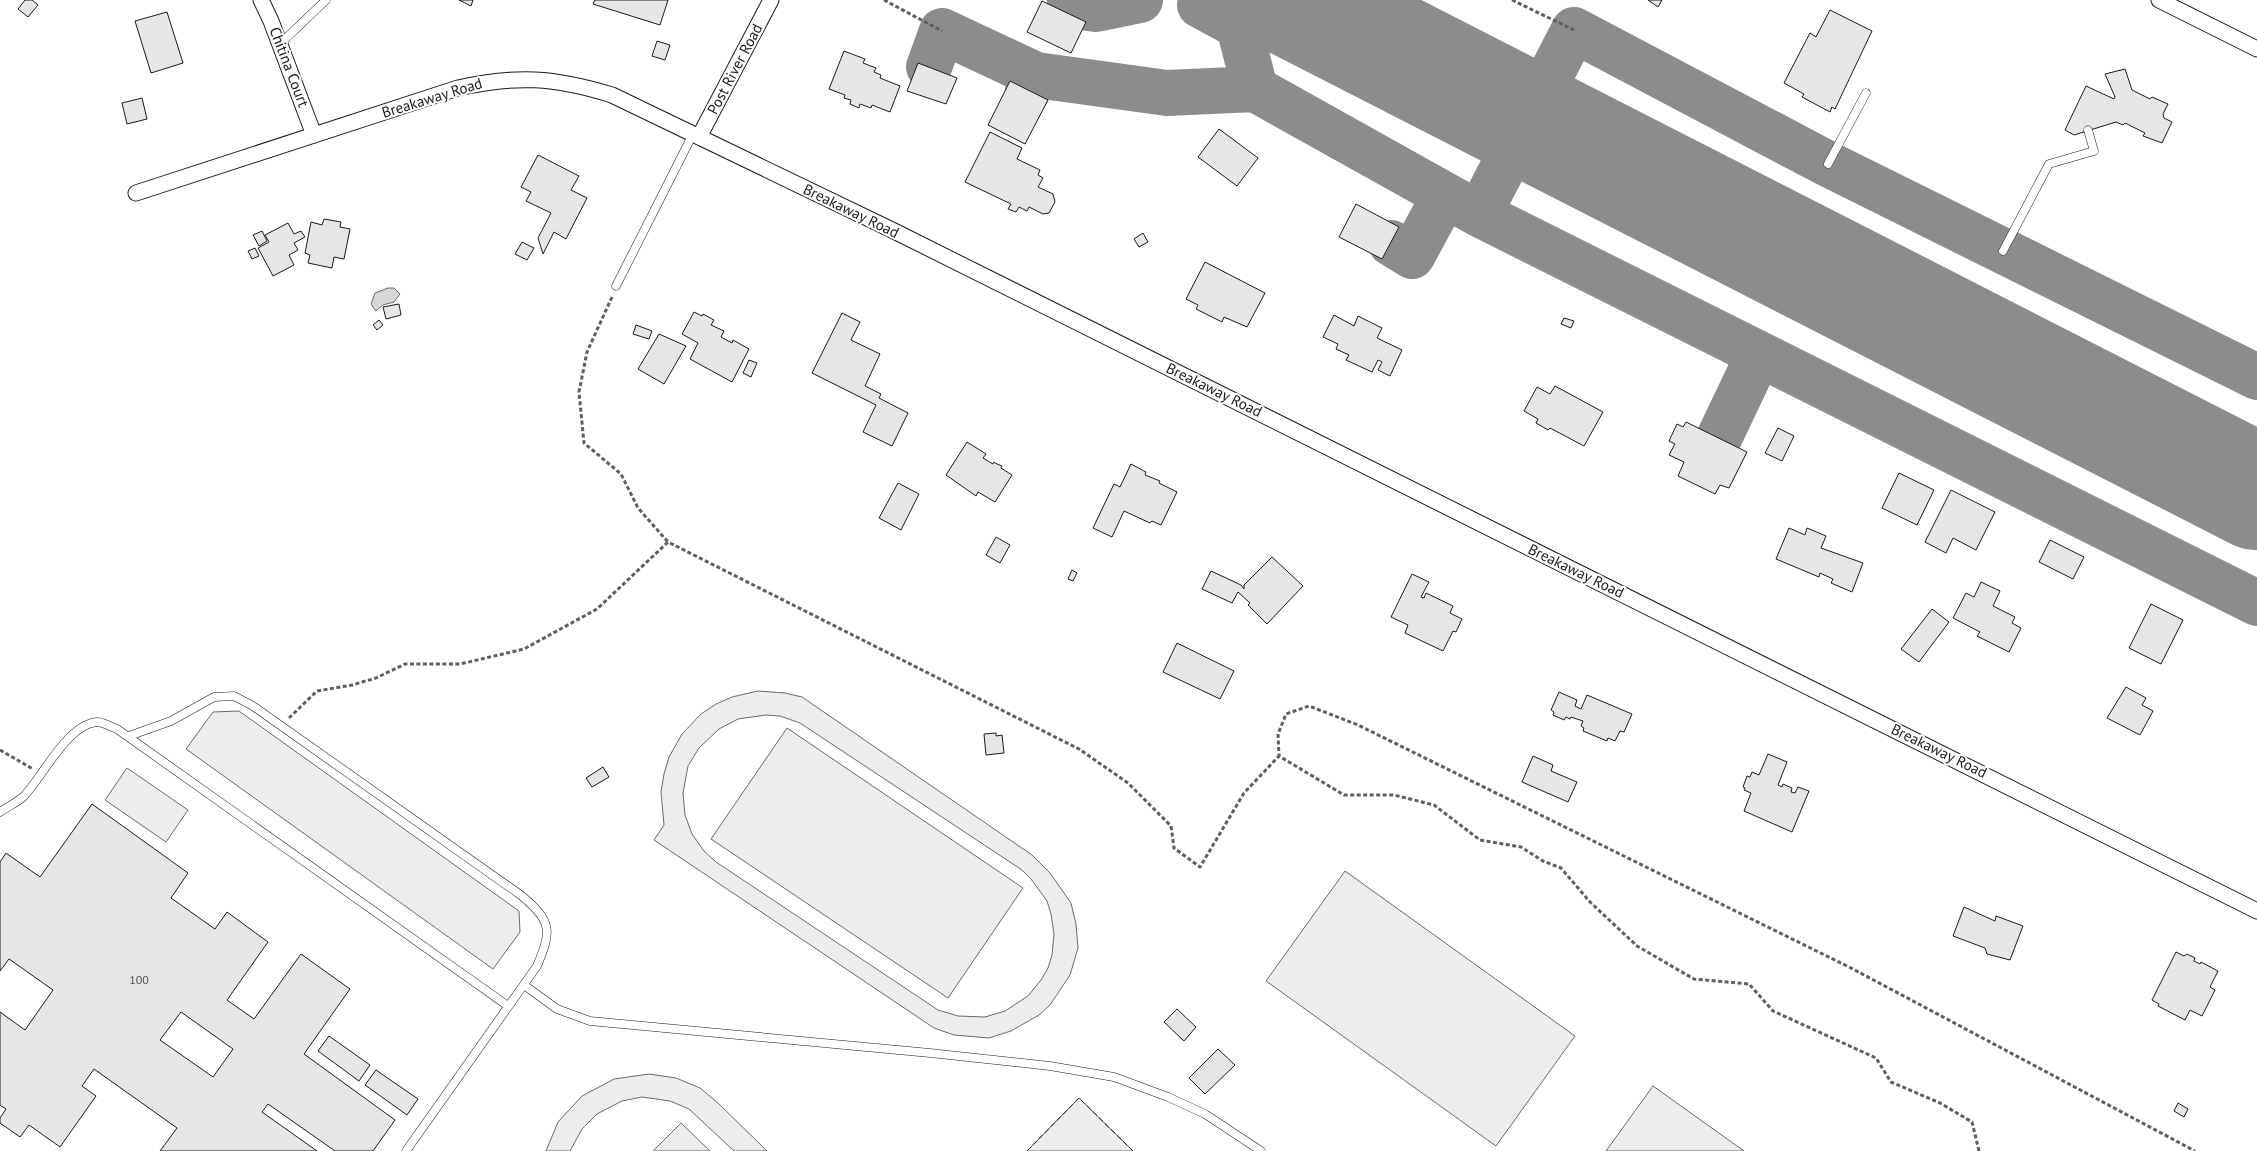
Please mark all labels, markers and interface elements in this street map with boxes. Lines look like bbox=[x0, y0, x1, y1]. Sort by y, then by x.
street label: Post River Road bbox=[703, 20, 766, 117]
street label: Chitina Court bbox=[265, 24, 313, 110]
street label: Breakaway Road bbox=[379, 73, 484, 122]
street label: Breakaway Road bbox=[800, 179, 902, 242]
street label: Breakaway Road bbox=[1163, 358, 1265, 421]
street label: Breakaway Road bbox=[1525, 539, 1627, 602]
street label: Breakaway Road bbox=[1888, 719, 1990, 782]
house number: 100 bbox=[129, 972, 149, 987]

